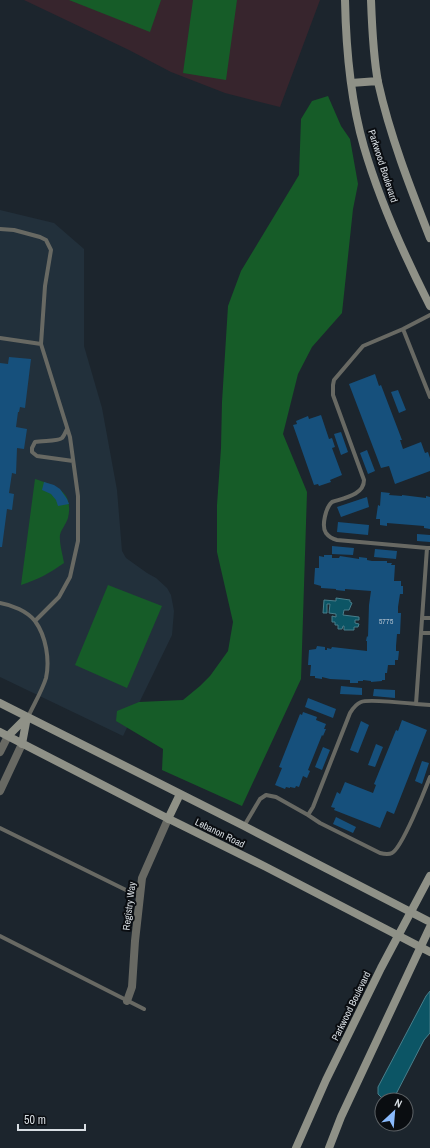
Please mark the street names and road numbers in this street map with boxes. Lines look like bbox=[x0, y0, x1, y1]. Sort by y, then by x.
street label: Parkwood Boulevard bbox=[365, 128, 401, 204]
street label: Lebanon Road bbox=[193, 815, 247, 851]
street label: Registry Way bbox=[120, 880, 139, 931]
street label: Parkwood Boulevard bbox=[329, 969, 373, 1043]

